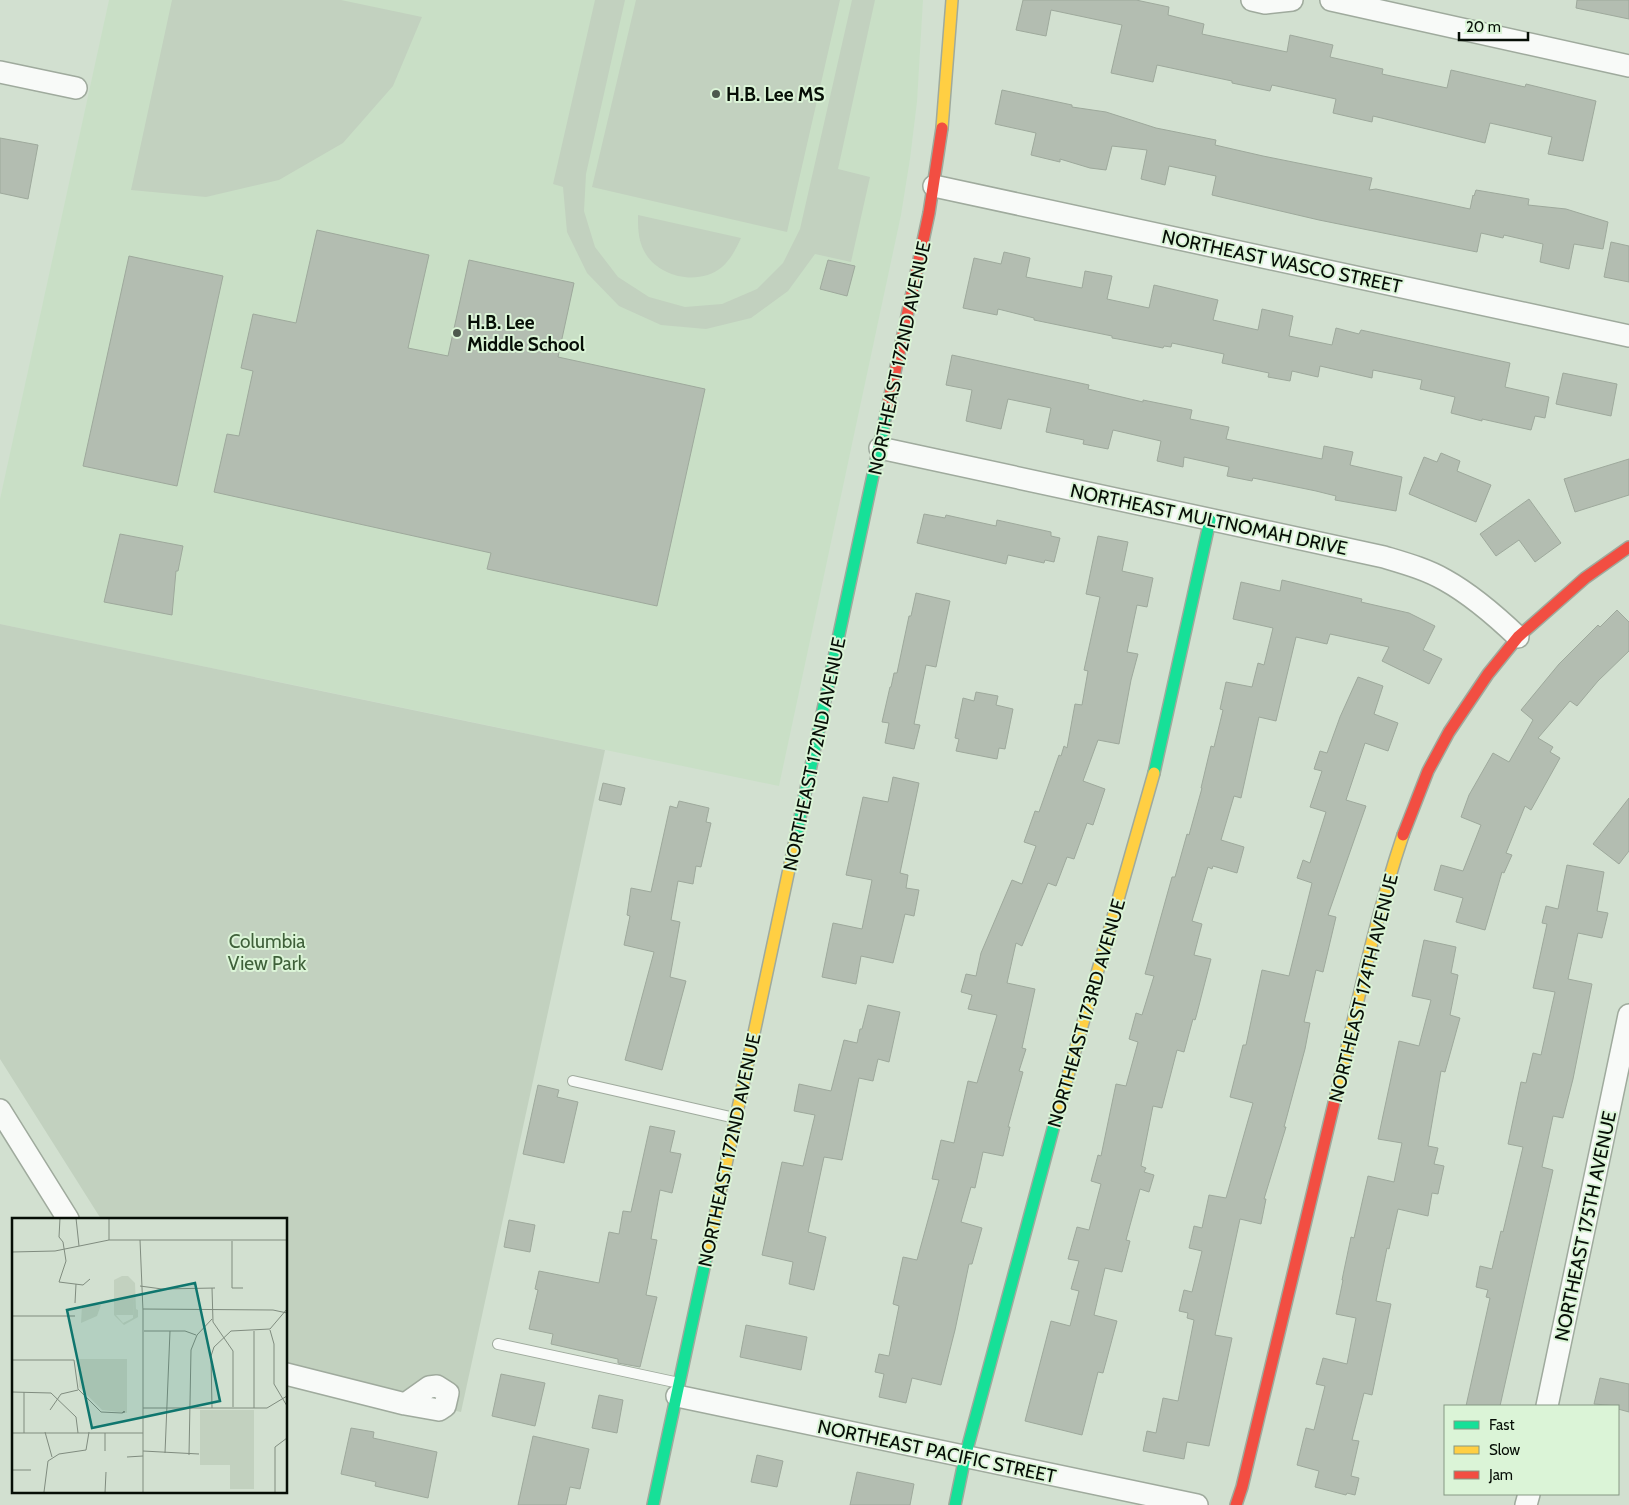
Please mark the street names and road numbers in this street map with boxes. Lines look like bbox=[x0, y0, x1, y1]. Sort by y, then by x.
street label: NORTHEAST WASCO STREET bbox=[1160, 225, 1404, 298]
street label: NORTHEAST 172ND AVENUE bbox=[863, 239, 936, 477]
street label: NORTHEAST MULTNOMAH DRIVE bbox=[1068, 479, 1350, 560]
street label: NORTHEAST 172ND AVENUE bbox=[778, 635, 851, 873]
street label: NORTHEAST 174TH AVENUE bbox=[1324, 872, 1403, 1105]
street label: NORTHEAST 173RD AVENUE bbox=[1043, 896, 1130, 1130]
street label: NORTHEAST 172ND AVENUE bbox=[693, 1031, 766, 1269]
street label: NORTHEAST 175TH AVENUE bbox=[1550, 1109, 1621, 1343]
street label: NORTHEAST PACIFIC STREET bbox=[816, 1415, 1058, 1488]

